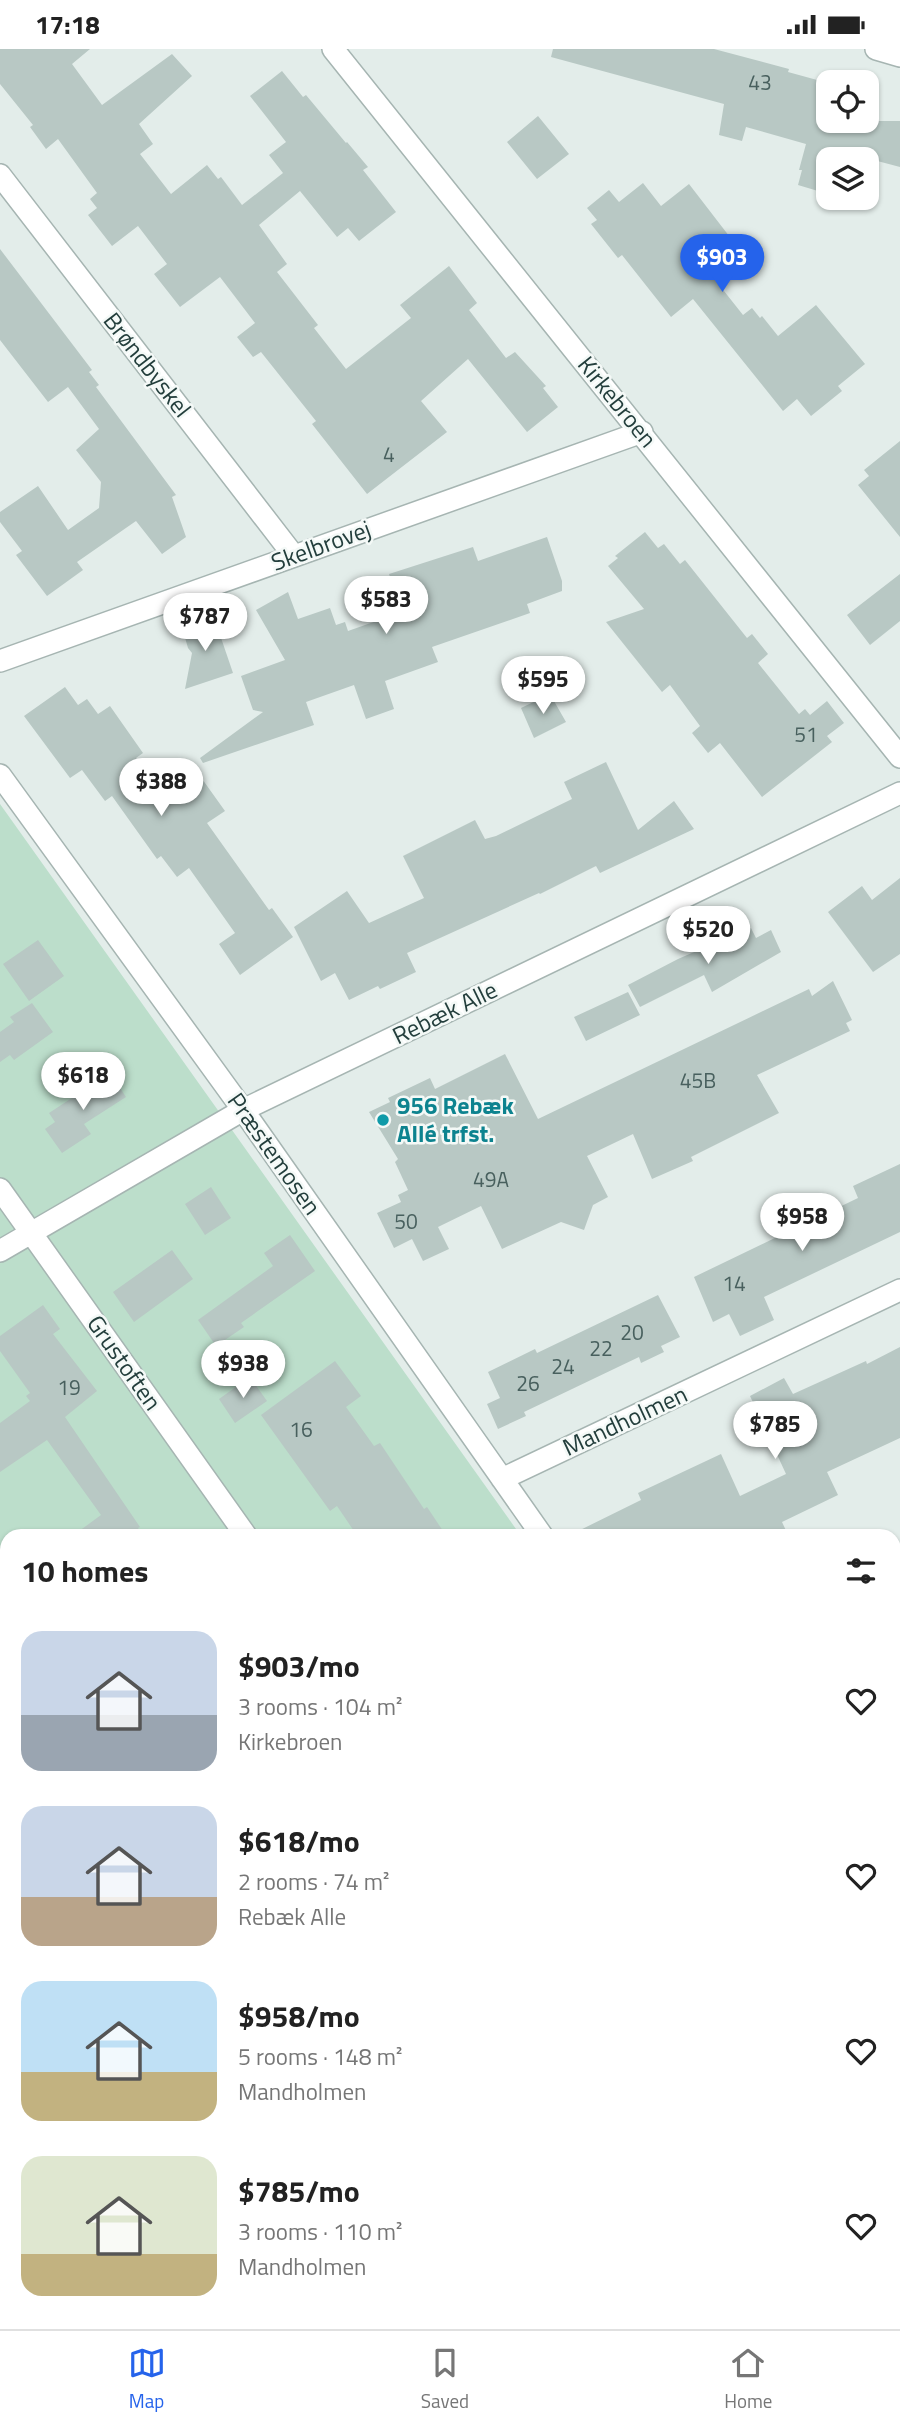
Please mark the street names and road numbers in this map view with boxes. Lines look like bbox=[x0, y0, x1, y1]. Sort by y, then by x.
street label: Brøndbyskel bbox=[95, 304, 200, 425]
street label: Kirkebroen bbox=[570, 348, 666, 455]
street label: Skelbrovej bbox=[266, 510, 376, 580]
street label: Rebæk Alle bbox=[386, 971, 503, 1053]
street label: Præstemosen bbox=[219, 1085, 330, 1222]
street label: Grustoften bbox=[79, 1307, 171, 1418]
street label: Mandholmen bbox=[556, 1375, 693, 1465]

